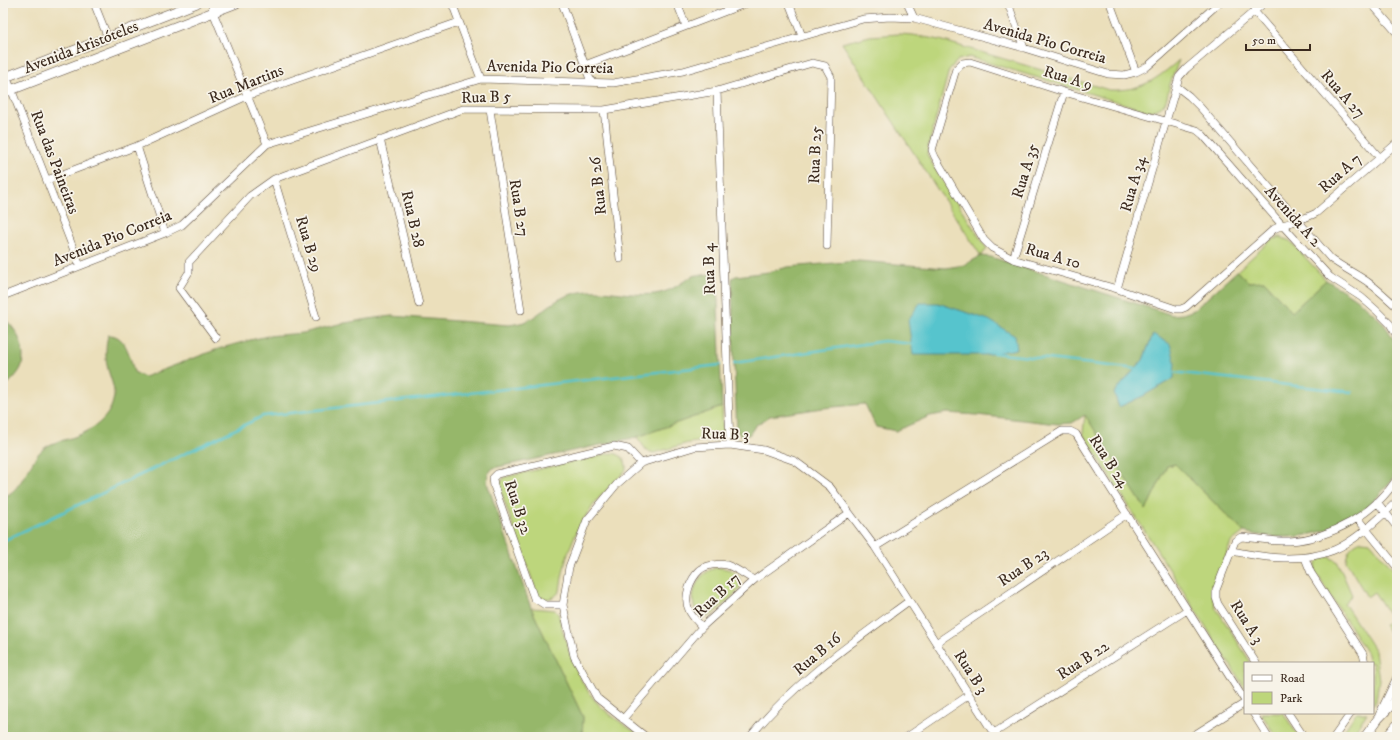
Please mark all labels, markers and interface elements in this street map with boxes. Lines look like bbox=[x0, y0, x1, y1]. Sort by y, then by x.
street label: Avenida Pio Correia bbox=[981, 14, 1109, 68]
street label: Avenida Aristóteles bbox=[21, 16, 141, 78]
scale bar bbox=[1246, 26, 1310, 52]
text: 50 m bbox=[1252, 33, 1276, 48]
street label: Avenida Pio Correia bbox=[487, 56, 614, 78]
street label: Rua Martins bbox=[206, 60, 286, 108]
street label: Rua A 9 bbox=[1041, 61, 1095, 95]
street label: Rua A 27 bbox=[1316, 66, 1370, 122]
street label: Rua B 5 bbox=[461, 86, 511, 108]
street label: Rua das Paineiras bbox=[26, 107, 84, 217]
street label: Rua B 25 bbox=[804, 126, 826, 184]
street label: Rua A 35 bbox=[1007, 141, 1043, 201]
street label: Rua A 7 bbox=[1314, 149, 1366, 197]
street label: Rua A 34 bbox=[1115, 153, 1151, 214]
street label: Rua B 26 bbox=[585, 155, 611, 216]
street label: Rua B 27 bbox=[505, 178, 533, 238]
street label: Avenida A 2 bbox=[1260, 181, 1326, 251]
street label: Rua B 28 bbox=[397, 188, 429, 250]
street label: Avenida Pio Correia bbox=[50, 205, 175, 271]
street label: Rua B 29 bbox=[291, 213, 327, 275]
street label: Rua A 10 bbox=[1023, 239, 1083, 273]
street label: Rua B 4 bbox=[698, 242, 720, 295]
street label: Rua B 3 bbox=[701, 423, 749, 445]
street label: Rua B 24 bbox=[1084, 431, 1134, 492]
street label: Rua B 32 bbox=[500, 477, 536, 537]
street label: Rua B 23 bbox=[994, 543, 1052, 591]
street label: Rua B 17 bbox=[690, 568, 744, 622]
street label: Rua A 3 bbox=[1226, 596, 1268, 648]
street label: Rua B 16 bbox=[789, 628, 845, 680]
street label: Rua B 22 bbox=[1053, 636, 1113, 684]
street label: Rua B 3 bbox=[950, 646, 993, 698]
legend bbox=[1244, 662, 1374, 714]
text: Road bbox=[1280, 671, 1305, 686]
text: Park bbox=[1280, 691, 1302, 706]

